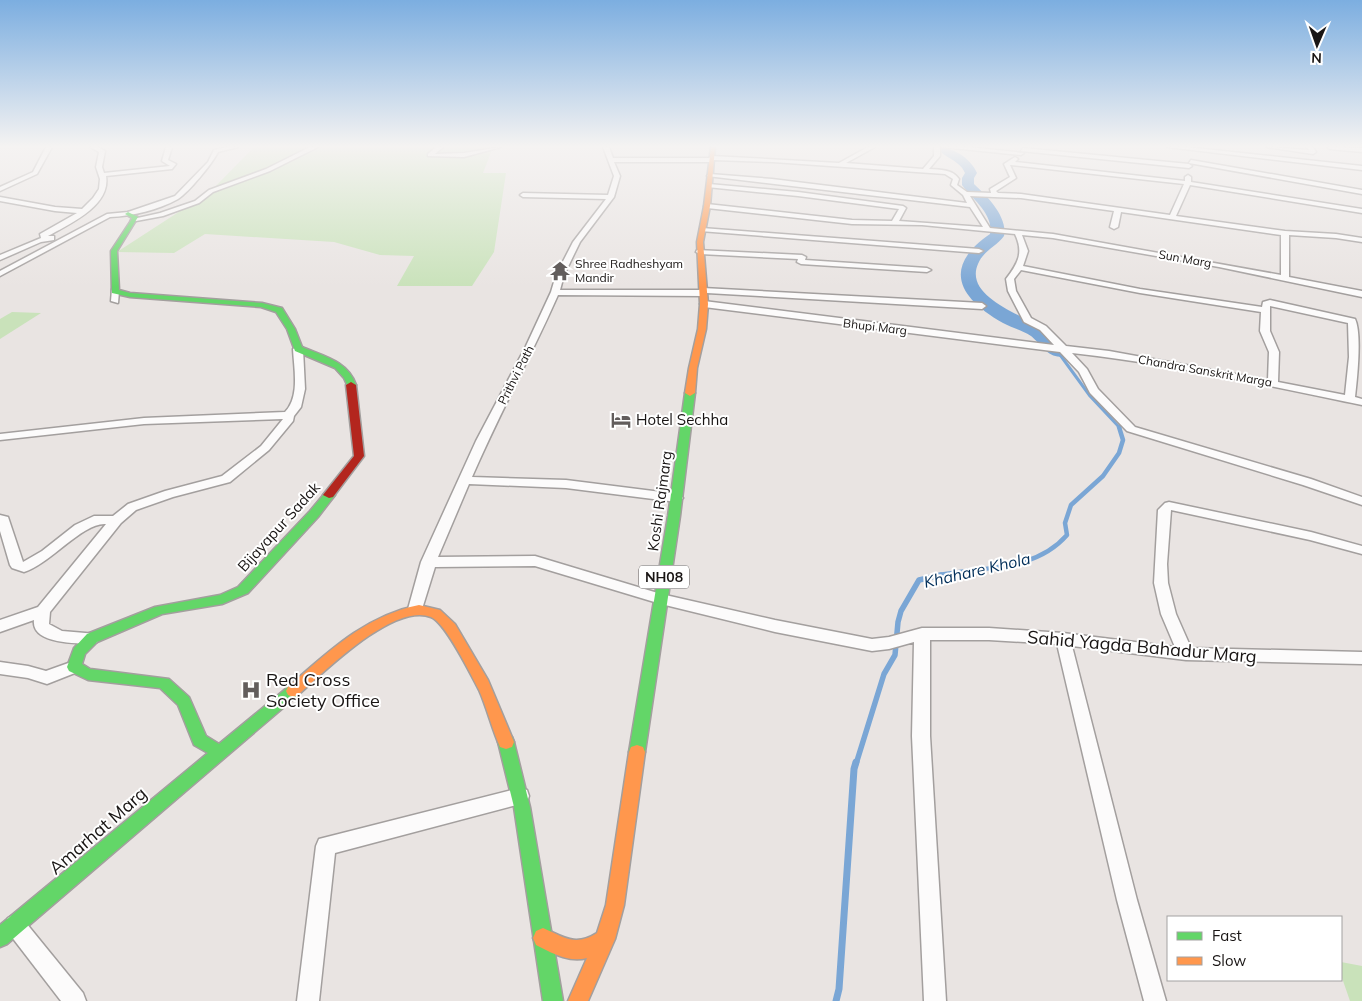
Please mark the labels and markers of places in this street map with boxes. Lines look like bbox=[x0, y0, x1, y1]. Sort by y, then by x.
place label: Shree Radheshyam Mandir bbox=[575, 256, 683, 285]
temple icon: Shree Radheshyam Mandir bbox=[549, 260, 571, 282]
hotel icon: Hotel Sechha bbox=[610, 409, 632, 431]
place label: Hotel Sechha bbox=[636, 410, 728, 429]
place label: Red Cross Society Office bbox=[266, 668, 380, 712]
hospital icon: Red Cross Society Office bbox=[240, 679, 262, 701]

